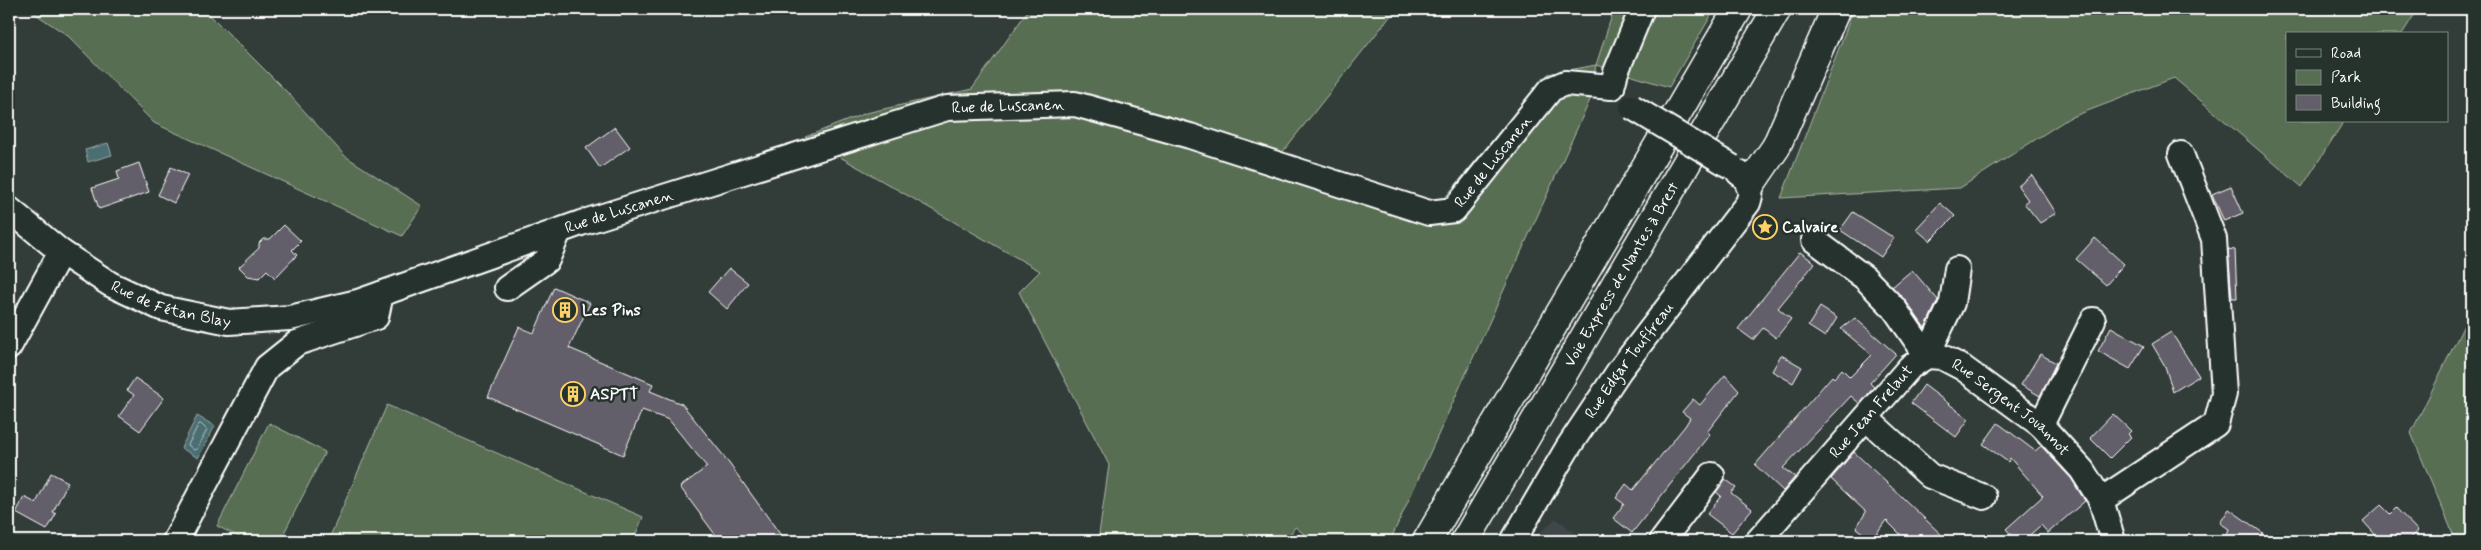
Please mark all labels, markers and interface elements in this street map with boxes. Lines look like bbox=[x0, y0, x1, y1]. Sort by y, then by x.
legend bbox=[2286, 32, 2448, 122]
text: Road bbox=[2331, 44, 2361, 64]
text: Park bbox=[2331, 68, 2361, 88]
street label: Rue de Luscanen bbox=[951, 94, 1065, 118]
text: Building bbox=[2331, 94, 2381, 115]
street label: Rue de Luscanen bbox=[1450, 111, 1537, 212]
street label: Voie Express de Nantes à Brest bbox=[1559, 178, 1684, 371]
street label: Rue de Luscanen bbox=[562, 184, 676, 238]
place icon: Calvaire bbox=[1752, 214, 1778, 240]
place label: Calvaire bbox=[1782, 217, 1838, 238]
street label: Rue de Fétan Blay bbox=[108, 276, 233, 333]
building icon: Les Pins bbox=[552, 297, 578, 323]
street label: Rue Edgar Touffreau bbox=[1580, 298, 1679, 423]
place label: Les Pins bbox=[582, 300, 641, 321]
street label: Rue Sergent Jouannot bbox=[1948, 353, 2075, 461]
street label: Rue Jean Frelaut bbox=[1825, 360, 1918, 463]
building icon: ASPTT bbox=[560, 381, 586, 407]
place label: ASPTT bbox=[590, 384, 638, 405]

